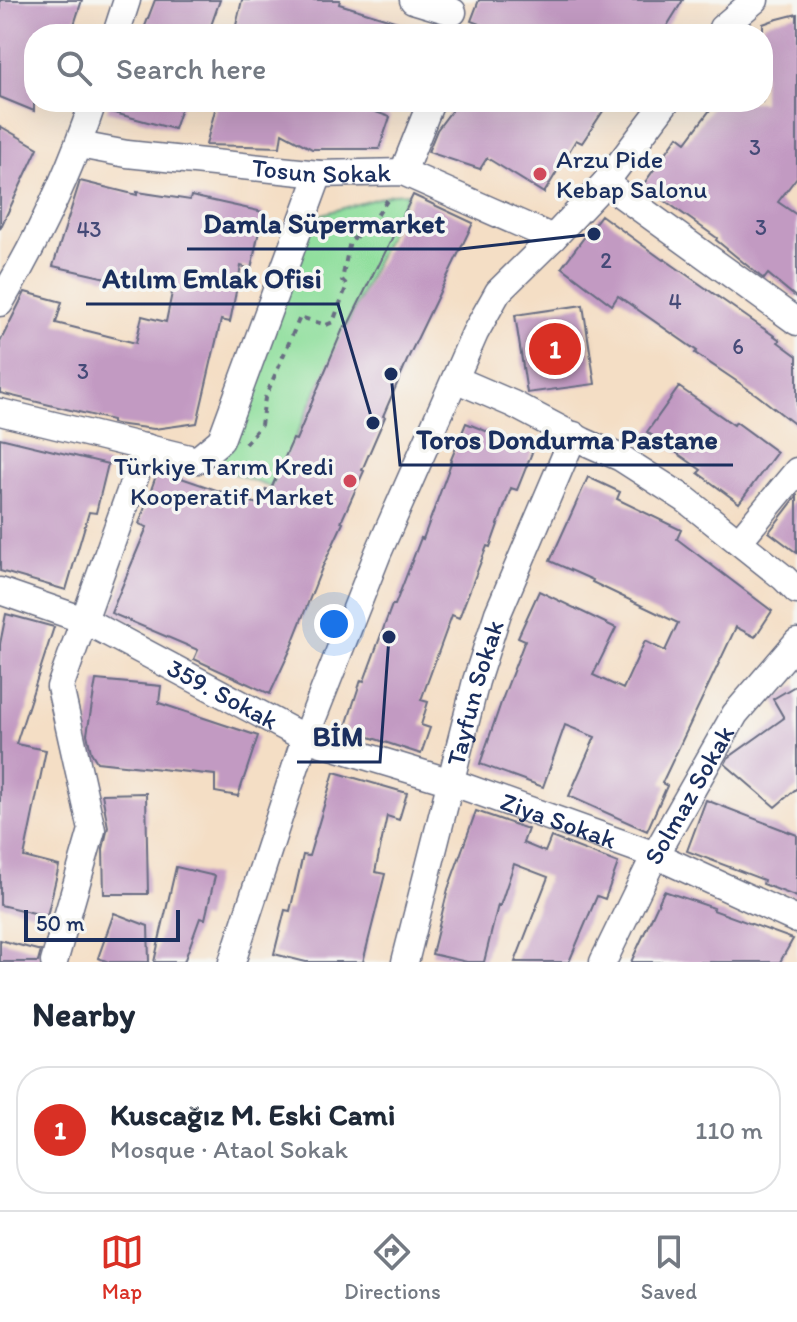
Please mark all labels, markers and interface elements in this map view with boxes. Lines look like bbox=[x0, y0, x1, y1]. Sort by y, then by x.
search box bbox=[24, 24, 773, 112]
icon: search bbox=[52, 46, 96, 90]
text: Search here bbox=[116, 50, 266, 87]
house number: 3 bbox=[749, 134, 761, 161]
place label: Arzu Pide Kebap Salonu bbox=[556, 143, 708, 205]
street label: Tosun Sokak bbox=[250, 151, 392, 190]
marker: Arzu Pide Kebap Salonu bbox=[531, 165, 549, 183]
callout: Damla Süpermarket bbox=[187, 197, 460, 249]
text: Damla Süpermarket bbox=[203, 206, 445, 240]
house number: 3 bbox=[755, 214, 767, 241]
house number: 43 bbox=[76, 216, 102, 243]
house number: 2 bbox=[600, 247, 612, 274]
callout: Atılım Emlak Ofisi bbox=[86, 252, 338, 304]
text: Atılım Emlak Ofisi bbox=[101, 261, 322, 295]
house number: 4 bbox=[668, 288, 682, 315]
pin: 1 bbox=[529, 319, 581, 379]
house number: 6 bbox=[732, 333, 744, 360]
house number: 3 bbox=[77, 358, 89, 385]
callout: Toros Dondurma Pastane bbox=[400, 413, 733, 465]
text: Toros Dondurma Pastane bbox=[415, 422, 718, 456]
place label: Türkiye Tarım Kredi Kooperatif Market bbox=[114, 450, 334, 512]
marker: Türkiye Tarım Kredi Kooperatif Market bbox=[341, 472, 359, 490]
your location bbox=[314, 604, 354, 644]
street label: Tayfun Sokak bbox=[439, 616, 511, 769]
street label: 359. Sokak bbox=[162, 651, 284, 737]
callout: BİM bbox=[297, 710, 380, 762]
text: BİM bbox=[312, 719, 364, 753]
street label: Solmaz Sokak bbox=[637, 720, 741, 870]
street label: Ziya Sokak bbox=[496, 785, 621, 856]
scale bar bbox=[24, 906, 180, 942]
text: 50 m bbox=[36, 910, 85, 937]
text: Nearby bbox=[32, 994, 135, 1035]
text: Kuscağız M. Eski Cami bbox=[110, 1096, 395, 1133]
text: 1 bbox=[54, 1114, 66, 1146]
text: 110 m bbox=[695, 1114, 763, 1146]
text: Mosque · Ataol Sokak bbox=[110, 1133, 348, 1165]
tab: Map bbox=[100, 1230, 144, 1305]
tab: Directions bbox=[344, 1230, 441, 1305]
tab: Saved bbox=[641, 1230, 697, 1305]

